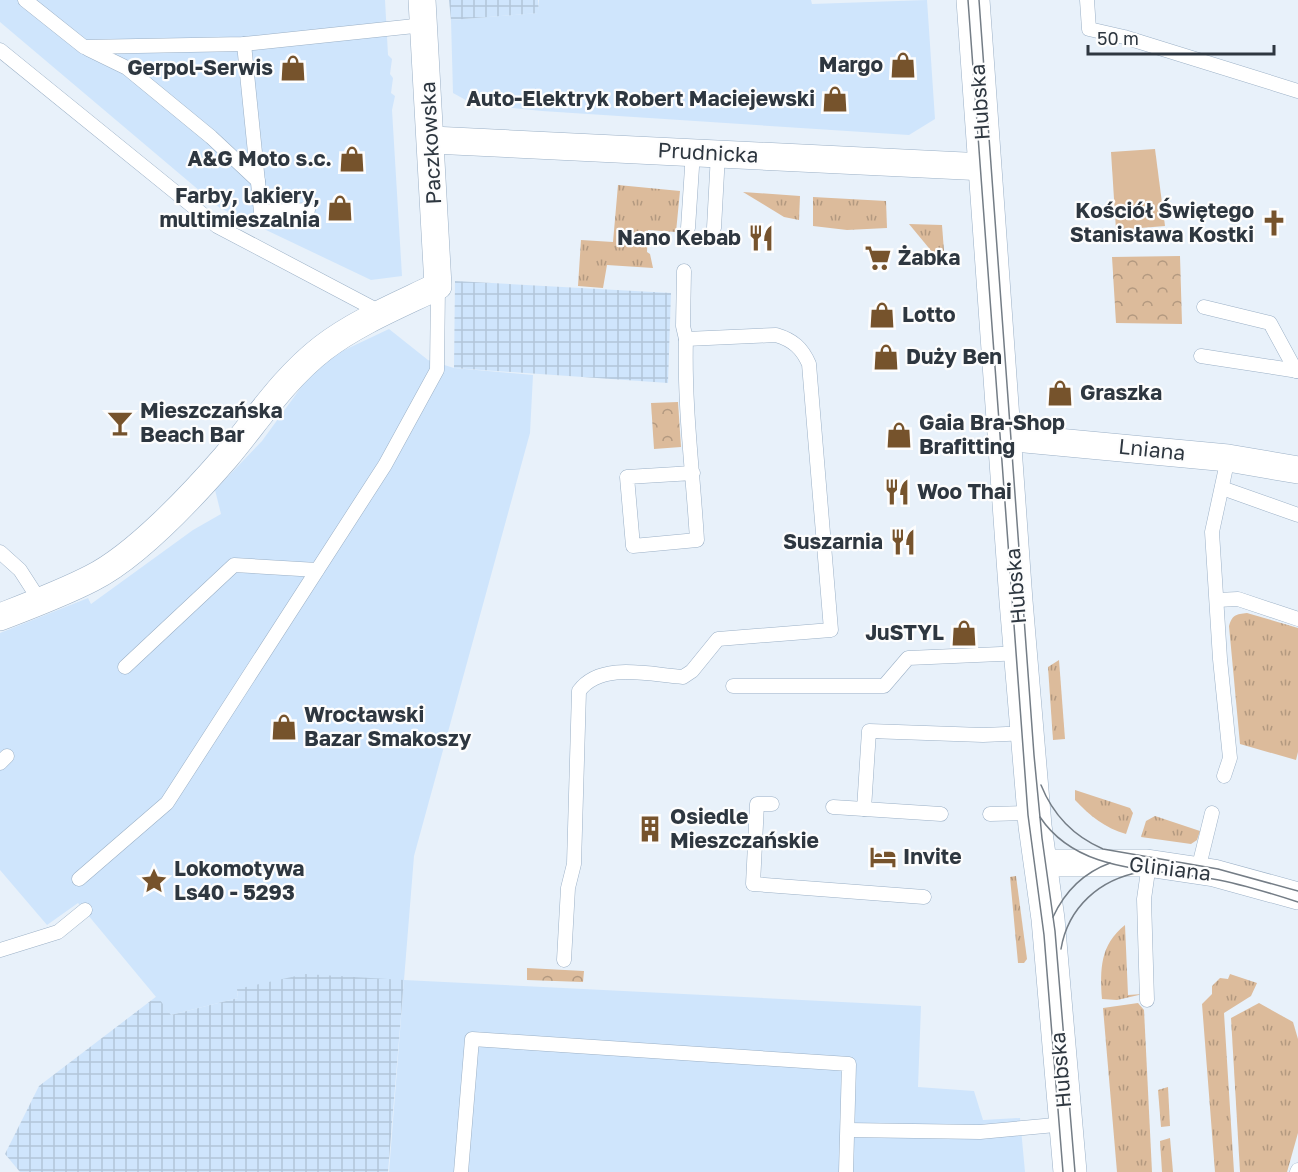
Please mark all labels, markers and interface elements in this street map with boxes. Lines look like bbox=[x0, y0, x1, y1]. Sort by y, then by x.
scale bar bbox=[1088, 18, 1274, 56]
text: 50 m bbox=[1097, 27, 1139, 49]
shop icon: Margo bbox=[888, 50, 918, 80]
place label: Margo bbox=[819, 51, 883, 77]
shop icon: Gerpol-Serwis bbox=[278, 53, 308, 83]
place label: Gerpol-Serwis bbox=[127, 54, 273, 80]
street label: Hubska bbox=[963, 63, 995, 141]
street label: Paczkowska bbox=[414, 81, 446, 205]
shop icon: Auto-Elektryk Robert Maciejewski bbox=[820, 84, 850, 114]
place label: Auto-Elektryk Robert Maciejewski bbox=[466, 85, 815, 111]
street label: Prudnicka bbox=[657, 136, 759, 168]
shop icon: A&G Moto s.c. bbox=[337, 144, 367, 174]
place label: A&G Moto s.c. bbox=[187, 145, 332, 171]
place label: Farby, lakiery, multimieszalnia bbox=[160, 182, 320, 232]
shop icon: Farby, lakiery, multimieszalnia bbox=[325, 193, 355, 223]
place label: Kościół Świętego Stanisława Kostki bbox=[1070, 197, 1254, 247]
church icon: Kościół Świętego Stanisława Kostki bbox=[1259, 208, 1289, 238]
restaurant icon: Nano Kebab bbox=[746, 223, 776, 253]
place label: Nano Kebab bbox=[617, 224, 741, 250]
supermarket icon: Żabka bbox=[863, 243, 893, 273]
place label: Żabka bbox=[898, 244, 960, 270]
shop icon: Lotto bbox=[867, 300, 897, 330]
place label: Lotto bbox=[902, 301, 956, 327]
shop icon: Duży Ben bbox=[871, 342, 901, 372]
place label: Duży Ben bbox=[906, 343, 1002, 369]
shop icon: Graszka bbox=[1045, 378, 1075, 408]
place label: Graszka bbox=[1080, 379, 1162, 405]
place label: Mieszczańska Beach Bar bbox=[140, 397, 283, 447]
bar icon: Mieszczańska Beach Bar bbox=[105, 408, 135, 438]
place label: Gaia Bra-Shop Brafitting bbox=[919, 409, 1065, 459]
shop icon: Gaia Bra-Shop Brafitting bbox=[884, 420, 914, 450]
street label: Lniana bbox=[1117, 433, 1187, 465]
restaurant icon: Woo Thai bbox=[882, 477, 912, 507]
place label: Woo Thai bbox=[917, 478, 1012, 504]
restaurant icon: Suszarnia bbox=[888, 527, 918, 557]
place label: Suszarnia bbox=[783, 528, 883, 554]
street label: Hubska bbox=[999, 547, 1031, 625]
shop icon: JuSTYL bbox=[949, 618, 979, 648]
place label: JuSTYL bbox=[865, 619, 944, 645]
place label: Wrocławski Bazar Smakoszy bbox=[304, 701, 472, 751]
shop icon: Wrocławski Bazar Smakoszy bbox=[269, 712, 299, 742]
place label: Osiedle Mieszczańskie bbox=[670, 803, 819, 853]
building icon: Osiedle Mieszczańskie bbox=[635, 814, 665, 844]
hotel icon: Invite bbox=[868, 842, 898, 872]
place label: Invite bbox=[903, 843, 962, 869]
street label: Gliniana bbox=[1128, 850, 1213, 886]
place label: Lokomotywa Ls40 - 5293 bbox=[174, 855, 305, 905]
place icon: Lokomotywa Ls40 - 5293 bbox=[139, 866, 169, 896]
street label: Hubska bbox=[1044, 1031, 1076, 1109]

